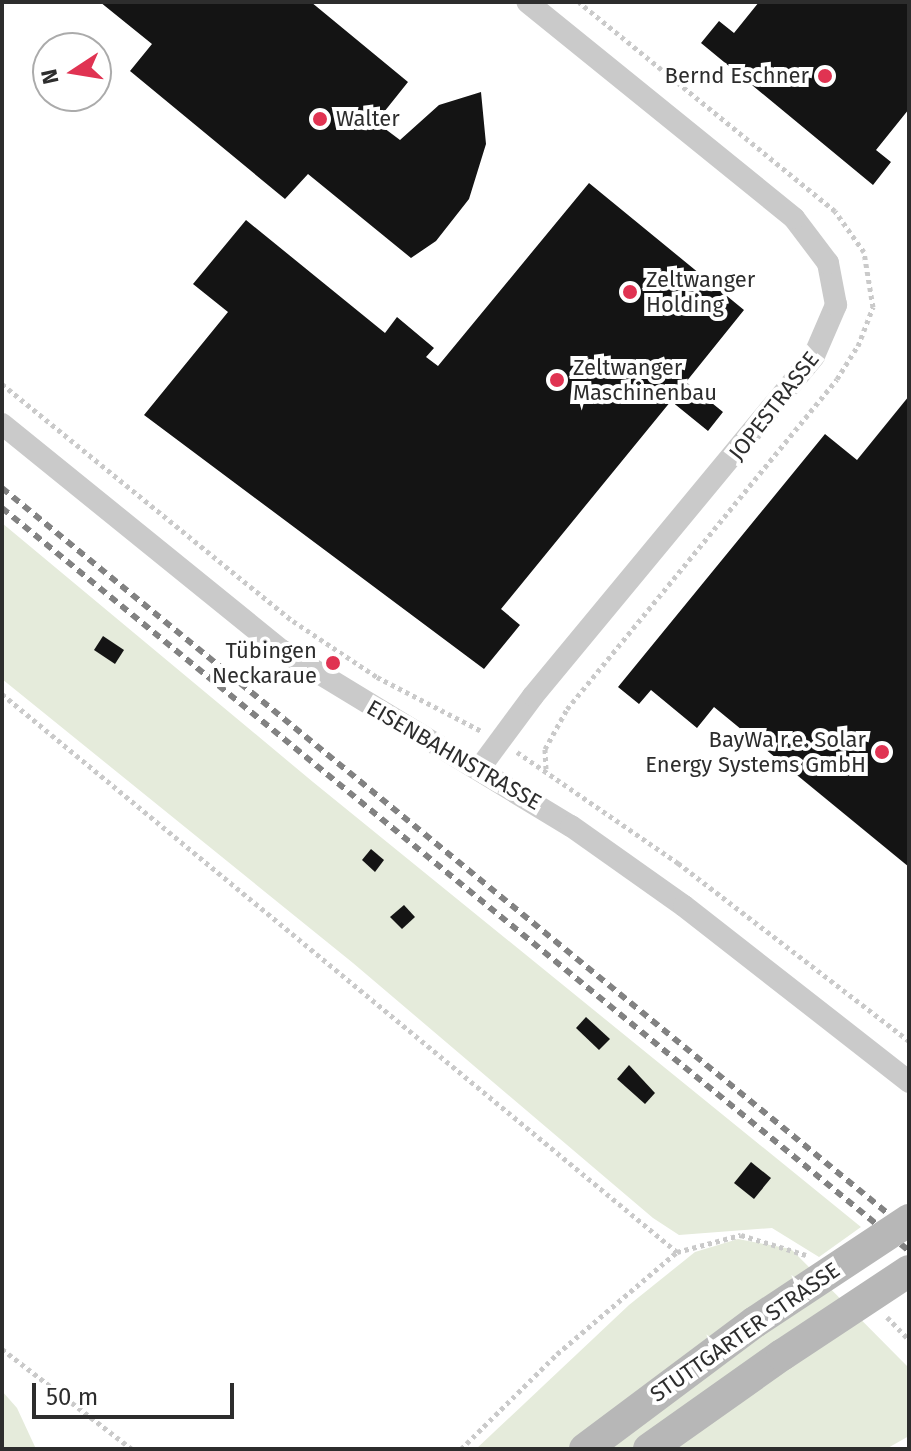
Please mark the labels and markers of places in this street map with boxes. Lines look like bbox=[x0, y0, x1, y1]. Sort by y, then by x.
place label: Bernd Eschner bbox=[665, 63, 809, 89]
marker: Bernd Eschner bbox=[816, 67, 834, 85]
place label: Walter bbox=[336, 106, 400, 132]
marker: Walter bbox=[311, 110, 329, 128]
place label: Zeltwanger Holding bbox=[646, 266, 755, 318]
marker: Zeltwanger Holding bbox=[621, 283, 639, 301]
place label: Zeltwanger Maschinenbau bbox=[573, 354, 717, 406]
marker: Zeltwanger Maschinenbau bbox=[548, 371, 566, 389]
place label: Tübingen Neckaraue bbox=[212, 637, 317, 688]
marker: Tübingen Neckaraue bbox=[324, 654, 342, 672]
place label: BayWa r.e. Solar Energy Systems GmbH bbox=[645, 726, 866, 778]
marker: BayWa r.e. Solar Energy Systems GmbH bbox=[873, 743, 891, 761]

